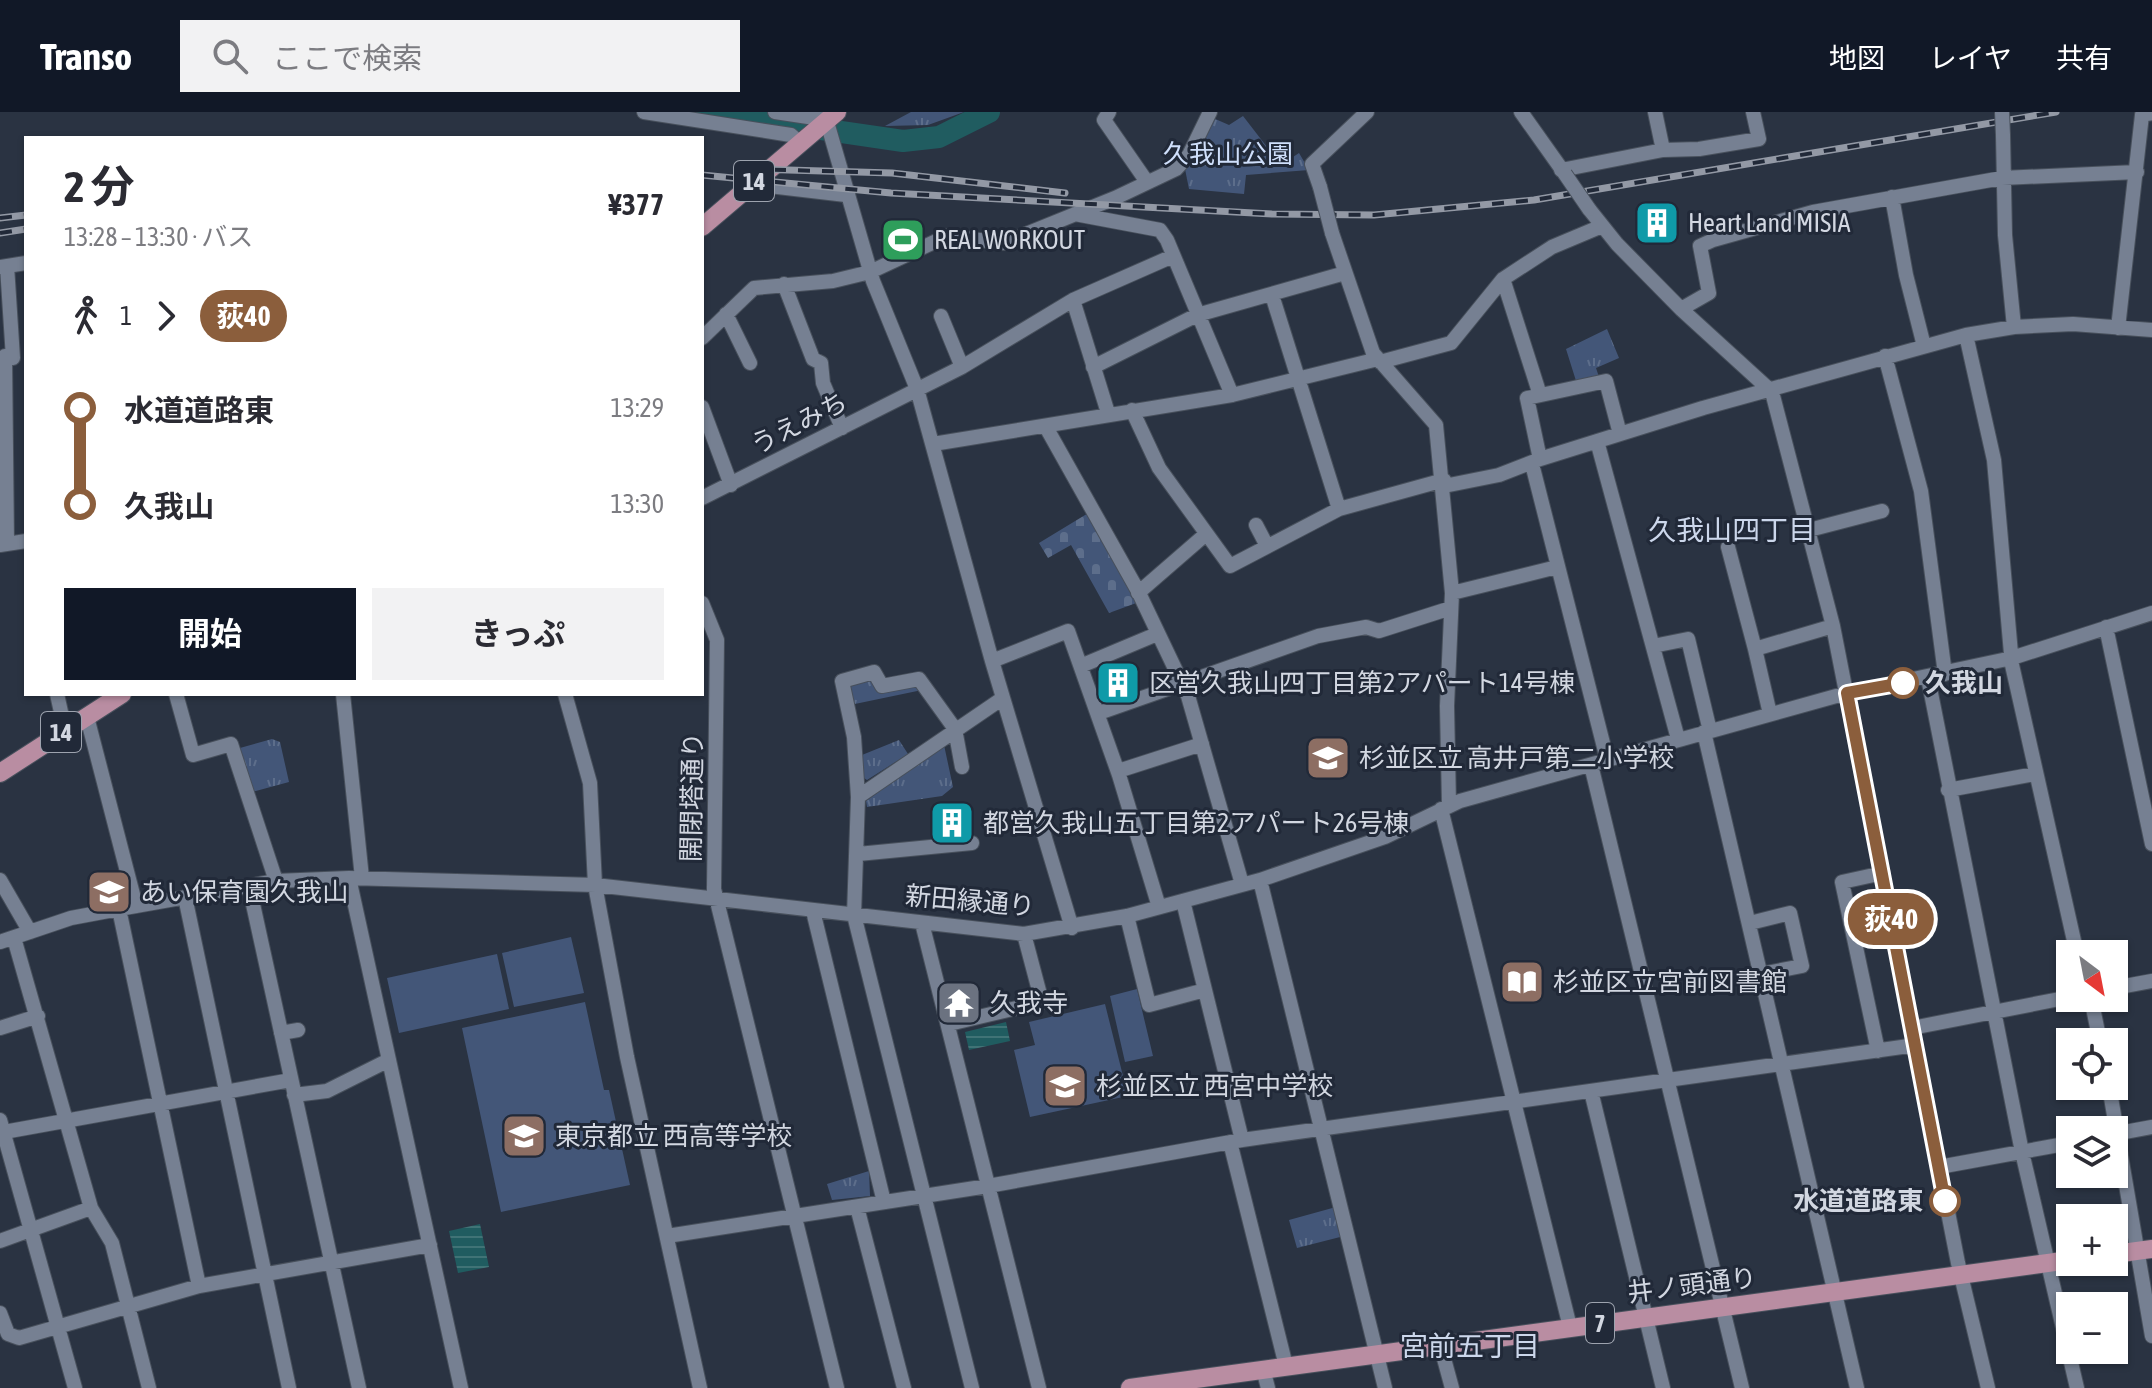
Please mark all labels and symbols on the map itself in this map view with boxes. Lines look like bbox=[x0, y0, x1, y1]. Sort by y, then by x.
park label: 久我山公園 bbox=[1163, 139, 1293, 169]
road number: 14 bbox=[734, 161, 774, 201]
building icon: Heart Land MISIA bbox=[1633, 199, 1681, 247]
place label: Heart Land MISIA bbox=[1688, 208, 1851, 238]
sports icon: REAL WORKOUT bbox=[879, 216, 927, 264]
place label: REAL WORKOUT bbox=[934, 225, 1086, 255]
street label: うえみち bbox=[746, 386, 852, 460]
district label: 久我山四丁目 bbox=[1648, 514, 1816, 546]
building icon: 区営久我山四丁目第2アパート14号棟 bbox=[1094, 659, 1142, 707]
place label: 区営久我山四丁目第2アパート14号棟 bbox=[1149, 668, 1575, 698]
marker: 久我山 bbox=[1888, 668, 1918, 698]
place label: 久我山 bbox=[1925, 668, 2003, 698]
road number: 14 bbox=[41, 712, 81, 752]
street label: 開閉塔通り bbox=[676, 732, 708, 862]
school or university icon: 杉並区立 高井戸第二小学校 bbox=[1304, 734, 1352, 782]
place label: 杉並区立 高井戸第二小学校 bbox=[1359, 743, 1675, 773]
building icon: 都営久我山五丁目第2アパート26号棟 bbox=[928, 799, 976, 847]
place label: 都営久我山五丁目第2アパート26号棟 bbox=[983, 808, 1409, 838]
school or university icon: あい保育園久我山 bbox=[85, 868, 133, 916]
place label: あい保育園久我山 bbox=[140, 877, 348, 907]
street label: 新田縁通り bbox=[904, 880, 1036, 922]
line badge: 荻40 bbox=[1845, 893, 1937, 945]
north arrow bbox=[2056, 940, 2128, 1012]
library icon: 杉並区立宮前図書館 bbox=[1498, 958, 1546, 1006]
place label: 杉並区立宮前図書館 bbox=[1553, 967, 1787, 997]
temple icon: 久我寺 bbox=[935, 979, 983, 1027]
place label: 久我寺 bbox=[990, 988, 1068, 1018]
school or university icon: 杉並区立 西宮中学校 bbox=[1041, 1062, 1089, 1110]
place label: 杉並区立 西宮中学校 bbox=[1096, 1071, 1334, 1101]
school or university icon: 東京都立 西高等学校 bbox=[500, 1112, 548, 1160]
place label: 東京都立 西高等学校 bbox=[555, 1121, 793, 1151]
place label: 水道道路東 bbox=[1793, 1186, 1923, 1216]
marker: 水道道路東 bbox=[1930, 1186, 1960, 1216]
street label: 井ノ頭通り bbox=[1626, 1262, 1758, 1308]
road number: 7 bbox=[1586, 1303, 1614, 1343]
district label: 宮前五丁目 bbox=[1400, 1330, 1540, 1362]

